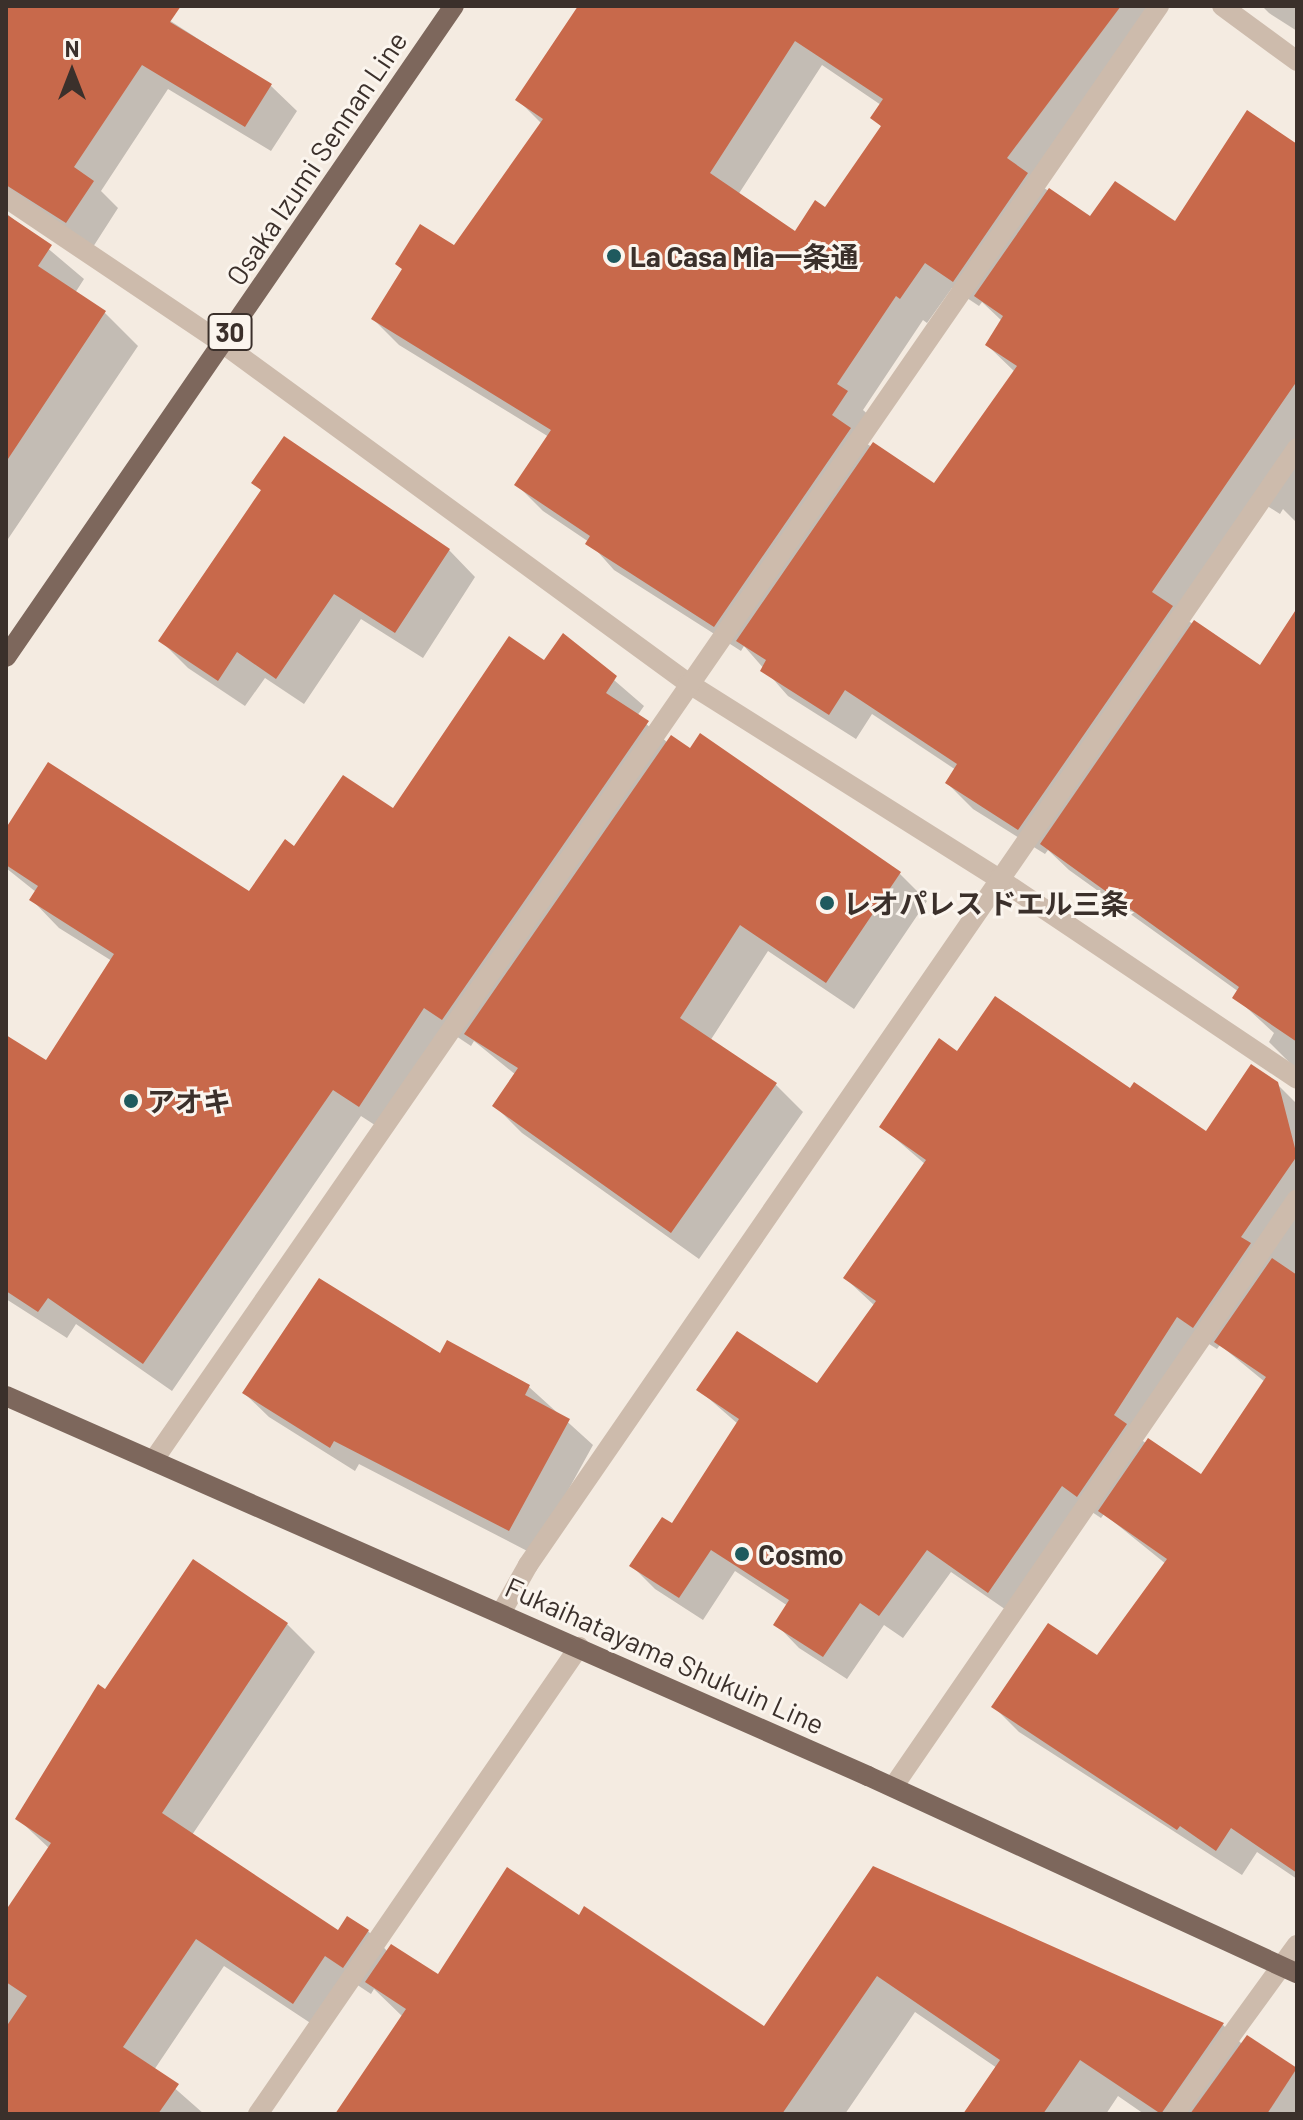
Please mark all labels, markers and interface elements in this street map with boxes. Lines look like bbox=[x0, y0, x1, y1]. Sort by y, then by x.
street label: Osaka Izumi Sennan Line bbox=[219, 25, 413, 291]
north arrow bbox=[32, 32, 112, 112]
text: N bbox=[65, 35, 79, 61]
place label: La Casa Mia一条通 bbox=[630, 239, 859, 273]
marker: La Casa Mia一条通 bbox=[605, 247, 623, 265]
road number: 30 bbox=[206, 310, 254, 354]
place label: レオパレス ドエル三条 bbox=[843, 886, 1129, 920]
marker: レオパレス ドエル三条 bbox=[818, 894, 836, 912]
place label: アオキ bbox=[147, 1084, 231, 1118]
marker: アオキ bbox=[122, 1092, 140, 1110]
place label: Cosmo bbox=[758, 1537, 844, 1571]
marker: Cosmo bbox=[733, 1545, 751, 1563]
street label: Fukaihatayama Shukuin Line bbox=[500, 1569, 830, 1741]

